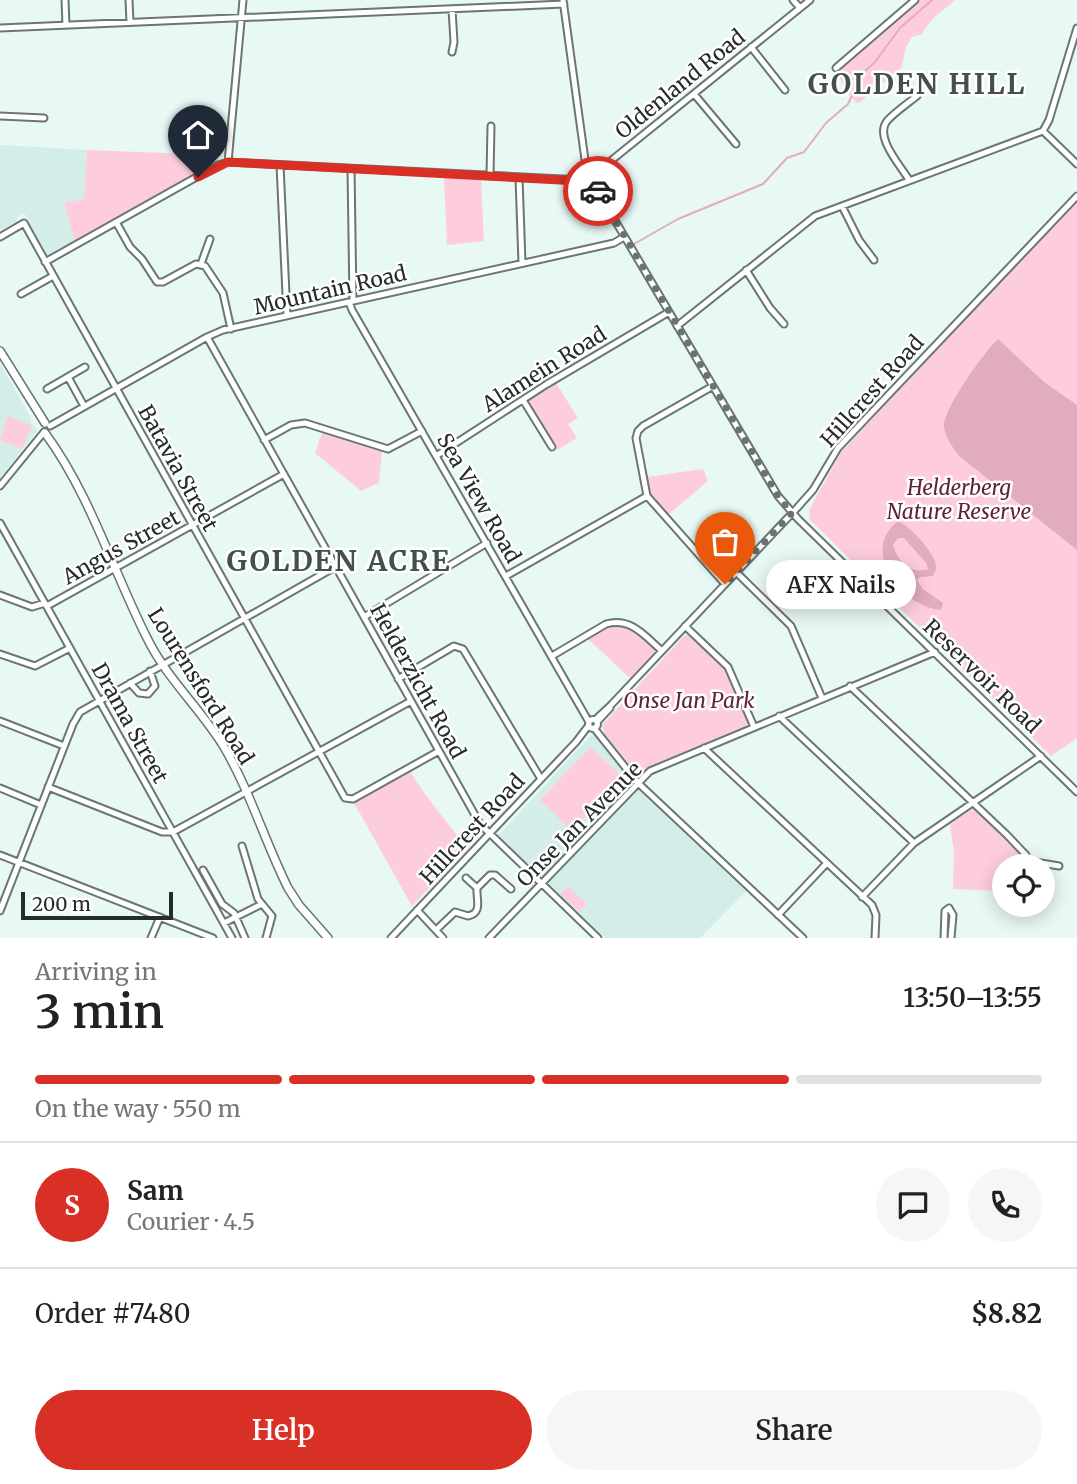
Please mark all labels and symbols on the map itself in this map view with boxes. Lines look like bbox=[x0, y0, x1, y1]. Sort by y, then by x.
street label: Oldenland Road bbox=[610, 23, 751, 145]
district label: GOLDEN HILL bbox=[808, 66, 1026, 102]
pin bbox=[168, 105, 228, 177]
courier bbox=[563, 156, 633, 226]
street label: Mountain Road bbox=[251, 259, 409, 321]
street label: Alamein Road bbox=[476, 320, 611, 418]
street label: Hillcrest Road bbox=[815, 329, 930, 453]
street label: Batavia Street bbox=[132, 400, 224, 536]
street label: Sea View Road bbox=[431, 428, 527, 568]
park label: Helderberg Nature Reserve bbox=[887, 474, 1031, 525]
street label: Angus Street bbox=[57, 504, 184, 591]
pin bbox=[695, 512, 755, 584]
district label: GOLDEN ACRE bbox=[226, 543, 452, 579]
callout: AFX Nails bbox=[767, 560, 917, 608]
street label: Helderzicht Road bbox=[364, 599, 472, 764]
street label: Lourensford Road bbox=[142, 603, 260, 770]
street label: Reservoir Road bbox=[918, 613, 1047, 739]
street label: Drama Street bbox=[86, 658, 174, 788]
park label: Onse Jan Park bbox=[623, 687, 755, 714]
street label: Onse Jan Avenue bbox=[511, 756, 647, 892]
street label: Hillcrest Road bbox=[414, 768, 530, 890]
scale bar bbox=[21, 889, 173, 921]

